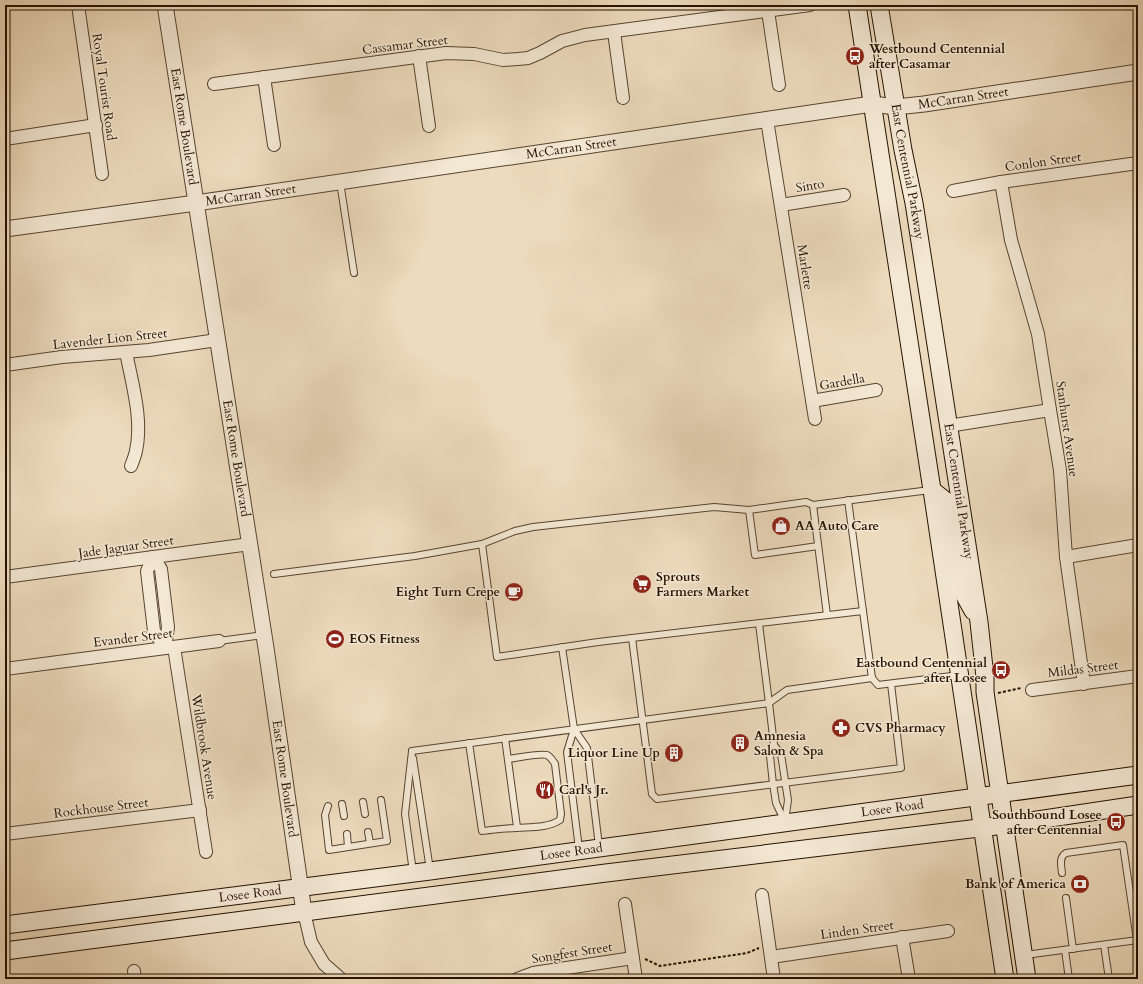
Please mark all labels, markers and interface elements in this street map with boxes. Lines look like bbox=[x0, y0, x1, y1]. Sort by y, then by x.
street label: Cassamar Street bbox=[361, 31, 449, 59]
street label: Royal Tourist Road bbox=[88, 32, 120, 142]
place label: Westbound Centennial after Casamar bbox=[868, 40, 1005, 73]
bus stop icon: Westbound Centennial after Casamar bbox=[844, 45, 866, 67]
street label: East Rome Boulevard bbox=[166, 67, 202, 186]
street label: McCarran Street bbox=[917, 82, 1010, 114]
street label: East Centennial Parkway bbox=[886, 102, 929, 241]
street label: McCarran Street bbox=[525, 133, 618, 164]
street label: Conlon Street bbox=[1004, 148, 1082, 176]
street label: Sinto bbox=[794, 175, 826, 197]
street label: McCarran Street bbox=[204, 179, 297, 210]
street label: Marlette bbox=[793, 243, 817, 291]
street label: Lavender Lion Street bbox=[52, 324, 168, 354]
street label: Gardella bbox=[818, 369, 866, 395]
street label: Stanhurst Avenue bbox=[1051, 380, 1083, 478]
street label: East Rome Boulevard bbox=[218, 399, 254, 518]
street label: East Centennial Parkway bbox=[939, 422, 978, 561]
shop icon: AA Auto Care bbox=[770, 515, 792, 537]
place label: AA Auto Care bbox=[795, 517, 879, 535]
street label: Jade Jaguar Street bbox=[75, 531, 175, 563]
place label: Sprouts Farmers Market bbox=[656, 568, 750, 601]
supermarket icon: Sprouts Farmers Market bbox=[631, 573, 653, 595]
cafe icon: Eight Turn Crepe bbox=[503, 581, 525, 603]
place label: Eight Turn Crepe bbox=[396, 583, 500, 601]
street label: Evander Street bbox=[92, 624, 174, 652]
sports icon: EOS Fitness bbox=[324, 628, 346, 650]
place label: EOS Fitness bbox=[349, 630, 420, 648]
place label: Eastbound Centennial after Losee bbox=[856, 654, 987, 687]
street label: Mildas Street bbox=[1047, 656, 1119, 682]
bus stop icon: Eastbound Centennial after Losee bbox=[990, 659, 1012, 681]
street label: Wildbrook Avenue bbox=[187, 692, 221, 801]
pharmacy icon: CVS Pharmacy bbox=[830, 717, 852, 739]
street label: East Rome Boulevard bbox=[267, 719, 302, 839]
place label: CVS Pharmacy bbox=[855, 719, 946, 737]
place label: Amnesia Salon & Spa bbox=[754, 727, 824, 760]
building icon: Amnesia Salon & Spa bbox=[729, 732, 751, 754]
building icon: Liquor Line Up bbox=[663, 742, 685, 764]
place label: Liquor Line Up bbox=[568, 744, 660, 762]
restaurant icon: Carl's Jr. bbox=[534, 779, 556, 801]
place label: Carl's Jr. bbox=[559, 781, 608, 799]
street label: Rockhouse Street bbox=[53, 793, 149, 823]
street label: Losee Road bbox=[860, 795, 925, 821]
place label: Southbound Losee after Centennial bbox=[992, 806, 1102, 839]
bus stop icon: Southbound Losee after Centennial bbox=[1105, 811, 1127, 833]
street label: Losee Road bbox=[539, 839, 604, 865]
bank icon: Bank of America bbox=[1069, 873, 1091, 895]
place label: Bank of America bbox=[965, 875, 1067, 893]
street label: Losee Road bbox=[218, 881, 283, 907]
street label: Linden Street bbox=[819, 916, 895, 944]
street label: Songfest Street bbox=[530, 938, 614, 968]

